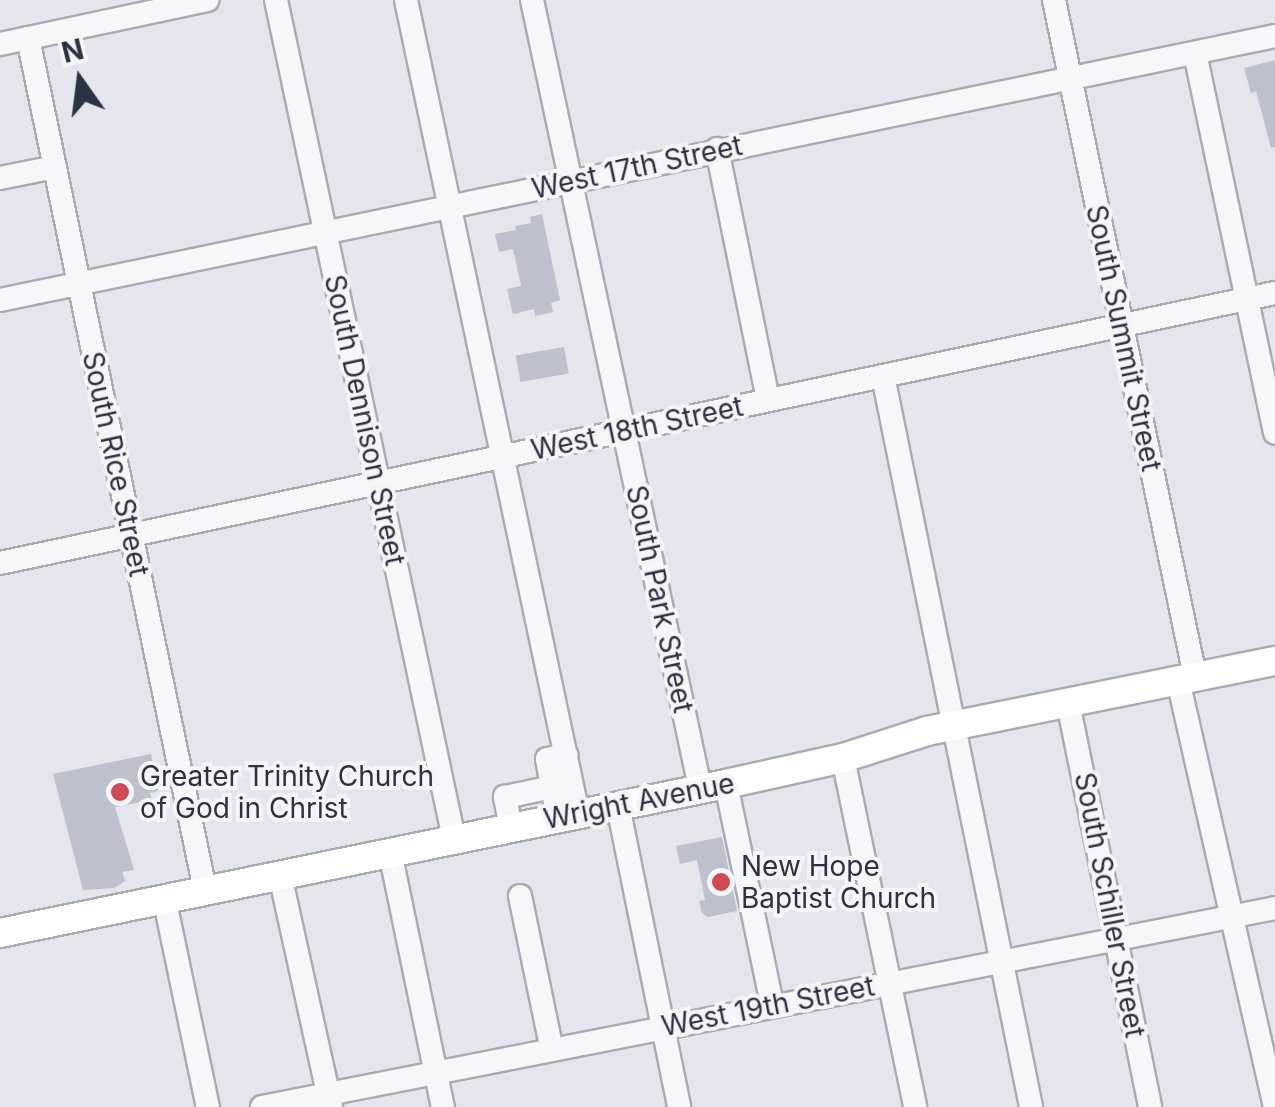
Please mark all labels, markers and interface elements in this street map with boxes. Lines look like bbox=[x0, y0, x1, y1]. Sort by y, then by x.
north arrow bbox=[30, 30, 130, 130]
text: N bbox=[58, 32, 87, 70]
street label: West 17th Street bbox=[529, 128, 745, 206]
street label: South Summit Street bbox=[1079, 202, 1169, 474]
street label: South Dennison Street bbox=[318, 272, 412, 568]
street label: South Rice Street bbox=[76, 349, 156, 579]
street label: West 18th Street bbox=[528, 389, 746, 467]
street label: South Park Street bbox=[619, 482, 701, 716]
place label: Greater Trinity Church of God in Christ bbox=[140, 759, 434, 825]
street label: Wright Avenue bbox=[541, 766, 737, 836]
street label: South Schiller Street bbox=[1068, 770, 1152, 1040]
marker: Greater Trinity Church of God in Christ bbox=[109, 781, 131, 803]
place label: New Hope Baptist Church bbox=[741, 849, 936, 915]
marker: New Hope Baptist Church bbox=[710, 871, 732, 893]
street label: West 19th Street bbox=[659, 969, 877, 1043]

